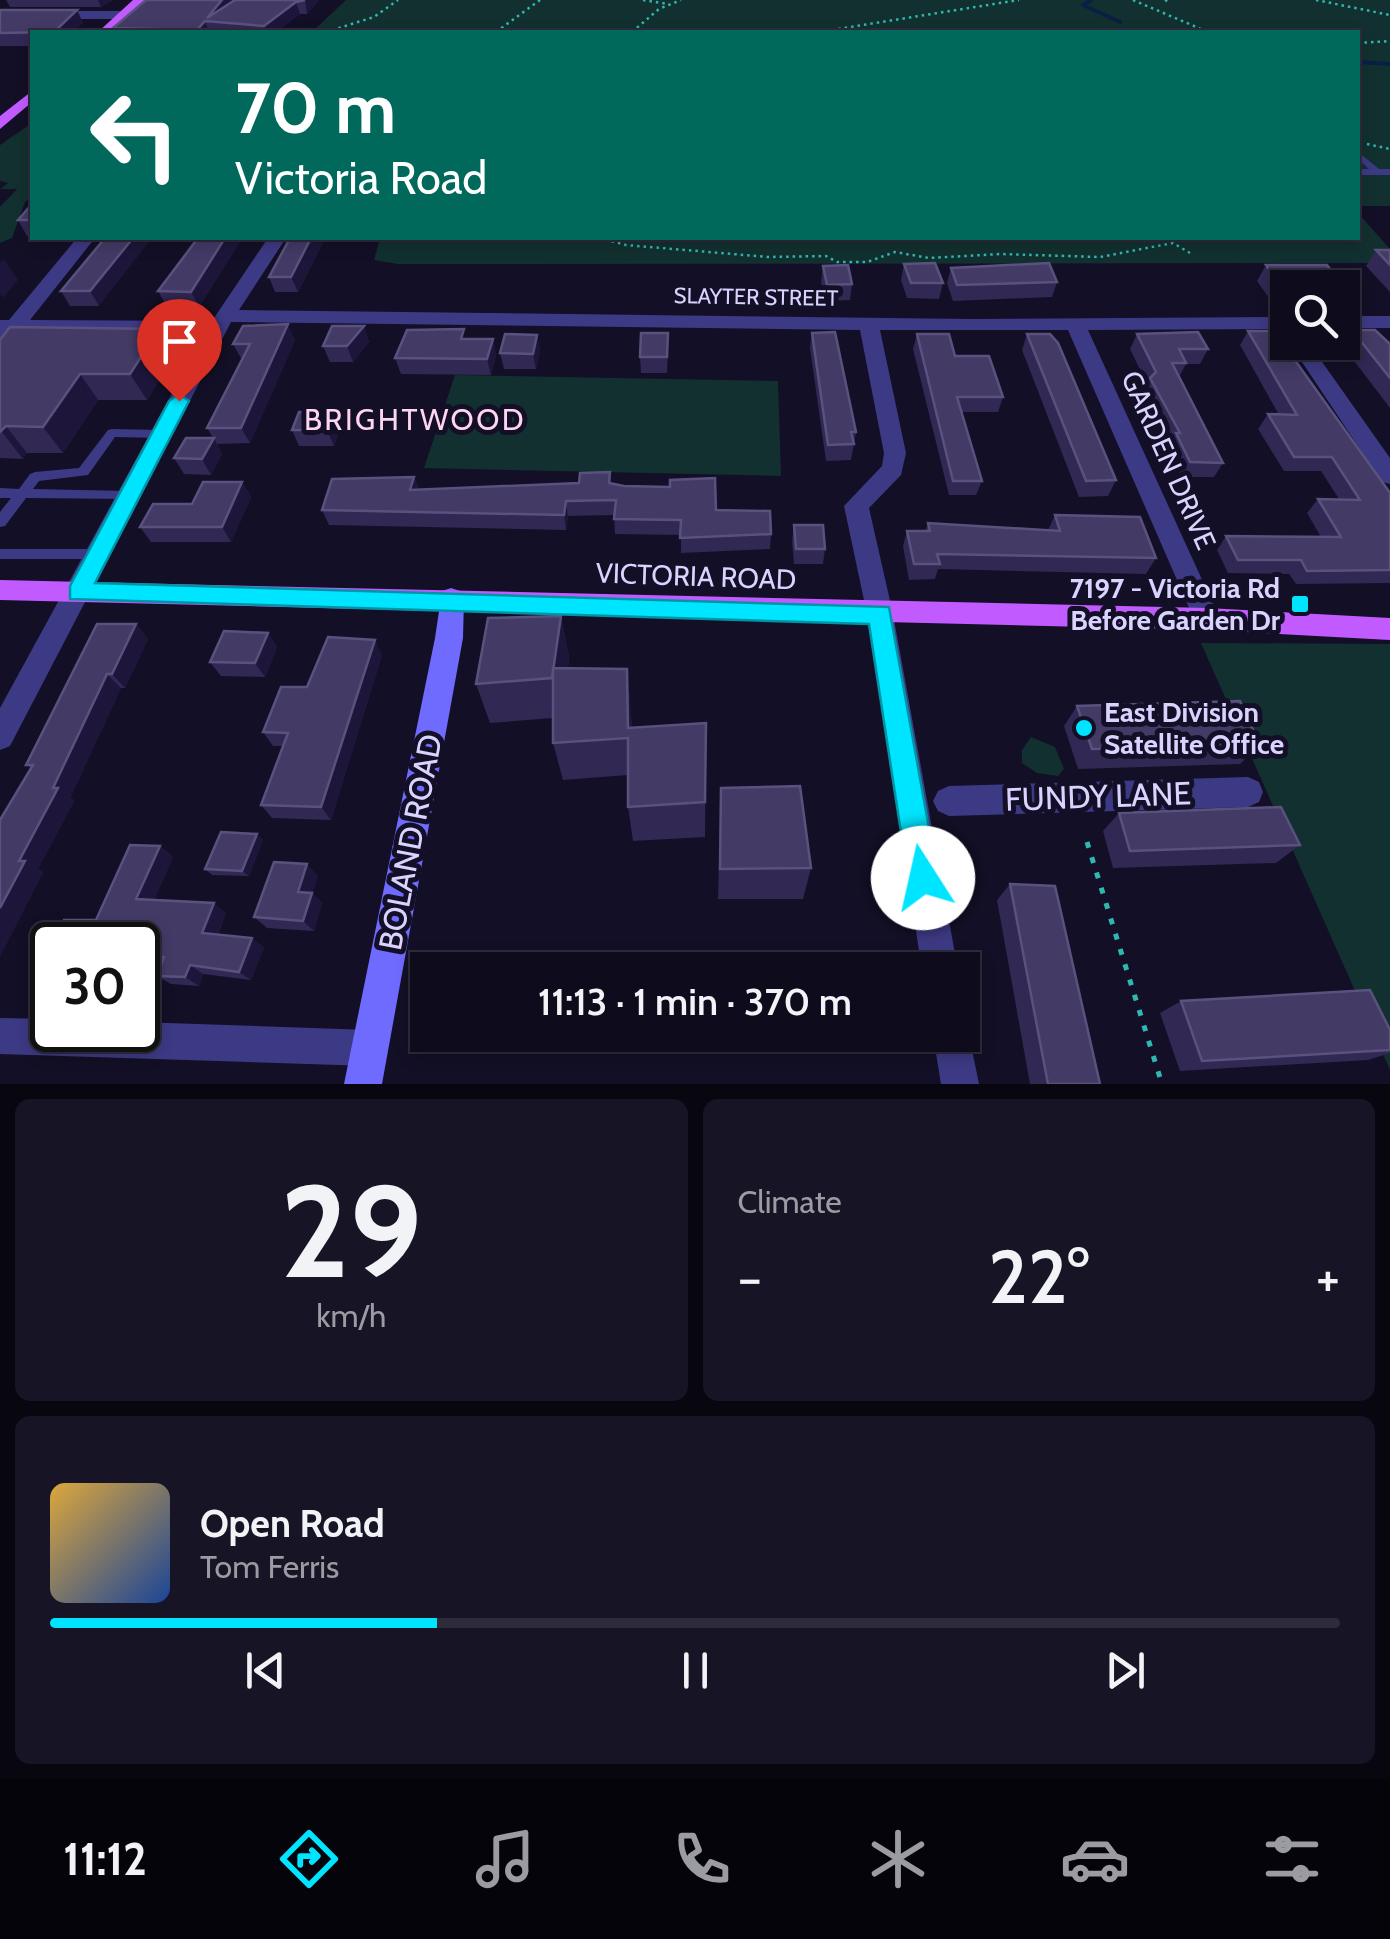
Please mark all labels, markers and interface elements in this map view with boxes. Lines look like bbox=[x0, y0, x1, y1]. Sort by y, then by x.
text: 70 m bbox=[235, 65, 396, 151]
icon: left bbox=[70, 70, 200, 200]
text: Victoria Road bbox=[235, 151, 487, 205]
map controls bbox=[1270, 270, 1360, 360]
button: search bbox=[1270, 270, 1360, 360]
street label: SLAYTER STREET bbox=[673, 282, 839, 312]
pin bbox=[137, 299, 222, 402]
icon: arrive bbox=[152, 314, 207, 369]
street label: GARDEN DRIVE bbox=[1114, 365, 1224, 555]
district label: BRIGHTWOOD bbox=[304, 401, 526, 438]
street label: VICTORIA ROAD bbox=[595, 556, 797, 596]
place label: 7197 - Victoria Rd Before Garden Dr bbox=[1070, 571, 1281, 637]
marker: 7197 - Victoria Rd Before Garden Dr bbox=[1289, 593, 1311, 615]
place label: East Division Satellite Office bbox=[1104, 695, 1284, 761]
marker: East Division Satellite Office bbox=[1073, 717, 1095, 739]
street label: BOLAND ROAD bbox=[370, 731, 450, 953]
street label: FUNDY LANE bbox=[1004, 773, 1192, 819]
position arrow bbox=[871, 826, 975, 930]
speed limit sign: 30 bbox=[30, 922, 160, 1052]
text: 11:13 · 1 min · 370 m bbox=[538, 978, 852, 1025]
text: 29 bbox=[280, 1152, 422, 1310]
text: Climate bbox=[738, 1182, 842, 1221]
text: 22° bbox=[988, 1231, 1089, 1322]
text: − bbox=[738, 1244, 762, 1311]
text: + bbox=[1316, 1244, 1340, 1311]
text: km/h bbox=[316, 1296, 386, 1335]
text: Open Road bbox=[200, 1500, 385, 1547]
text: Tom Ferris bbox=[200, 1547, 339, 1586]
icon: previous bbox=[238, 1643, 293, 1698]
icon: pause bbox=[668, 1643, 723, 1698]
icon: next bbox=[1098, 1643, 1153, 1698]
icon: directions bbox=[274, 1824, 344, 1894]
icon: music bbox=[470, 1824, 540, 1894]
icon: phone bbox=[667, 1824, 737, 1894]
icon: climate bbox=[863, 1824, 933, 1894]
icon: car bbox=[1060, 1824, 1130, 1894]
icon: filters bbox=[1257, 1824, 1327, 1894]
text: 11:12 bbox=[63, 1832, 147, 1886]

